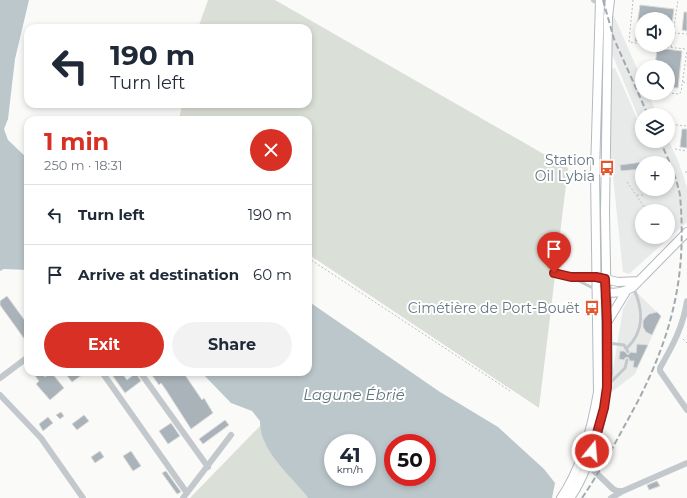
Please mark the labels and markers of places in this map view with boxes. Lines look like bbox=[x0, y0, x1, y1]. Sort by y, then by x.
place label: Station Oil Lybia bbox=[535, 151, 595, 185]
bus stop icon: Station Oil Lybia bbox=[598, 159, 616, 177]
pin bbox=[537, 232, 571, 273]
place label: Cimétière de Port-Bouët bbox=[408, 299, 580, 317]
bus stop icon: Cimétière de Port-Bouët bbox=[583, 299, 601, 317]

